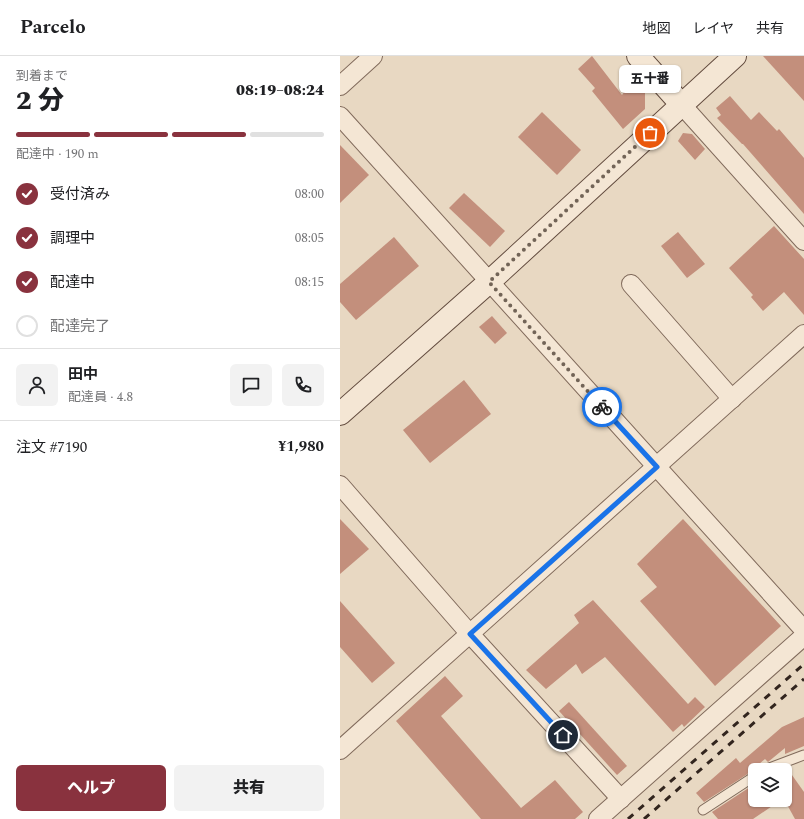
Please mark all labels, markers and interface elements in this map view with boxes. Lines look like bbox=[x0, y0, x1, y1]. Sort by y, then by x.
text: Parcelo bbox=[20, 13, 86, 42]
text: 地図 bbox=[642, 18, 670, 39]
text: レイヤ bbox=[692, 18, 734, 39]
text: 共有 bbox=[756, 18, 784, 39]
callout: 五十番 bbox=[619, 65, 681, 93]
text: 到着まで bbox=[16, 66, 68, 86]
text: 五十番 bbox=[630, 69, 670, 89]
text: 08:19–08:24 bbox=[236, 79, 324, 102]
text: 2 分 bbox=[16, 81, 64, 121]
pin bbox=[633, 116, 667, 150]
icon: bag bbox=[639, 122, 661, 144]
text: 配達中 · 190 m bbox=[16, 144, 99, 164]
icon: check bbox=[16, 183, 38, 205]
text: 受付済み bbox=[50, 183, 110, 206]
text: 08:00 bbox=[295, 184, 324, 204]
icon: check bbox=[16, 227, 38, 249]
text: 調理中 bbox=[50, 227, 95, 250]
text: 08:05 bbox=[295, 228, 324, 248]
icon: check bbox=[16, 271, 38, 293]
text: 配達中 bbox=[50, 271, 95, 294]
text: 08:15 bbox=[295, 272, 324, 292]
text: 配達完了 bbox=[50, 315, 110, 338]
text: 田中 bbox=[68, 363, 98, 386]
button: person bbox=[16, 364, 58, 406]
button: chat bbox=[230, 364, 272, 406]
button: phone bbox=[282, 364, 324, 406]
text: 配達員 · 4.8 bbox=[68, 387, 133, 407]
courier bbox=[582, 387, 622, 427]
icon: bike bbox=[591, 396, 613, 418]
text: ¥1,980 bbox=[278, 435, 324, 458]
text: 注文 #7190 bbox=[16, 436, 87, 459]
pin bbox=[546, 718, 580, 752]
icon: home bbox=[552, 724, 574, 746]
map controls bbox=[748, 763, 792, 807]
button: layers bbox=[748, 763, 792, 807]
button: ヘルプ bbox=[16, 765, 166, 811]
button: 共有 bbox=[174, 765, 324, 811]

